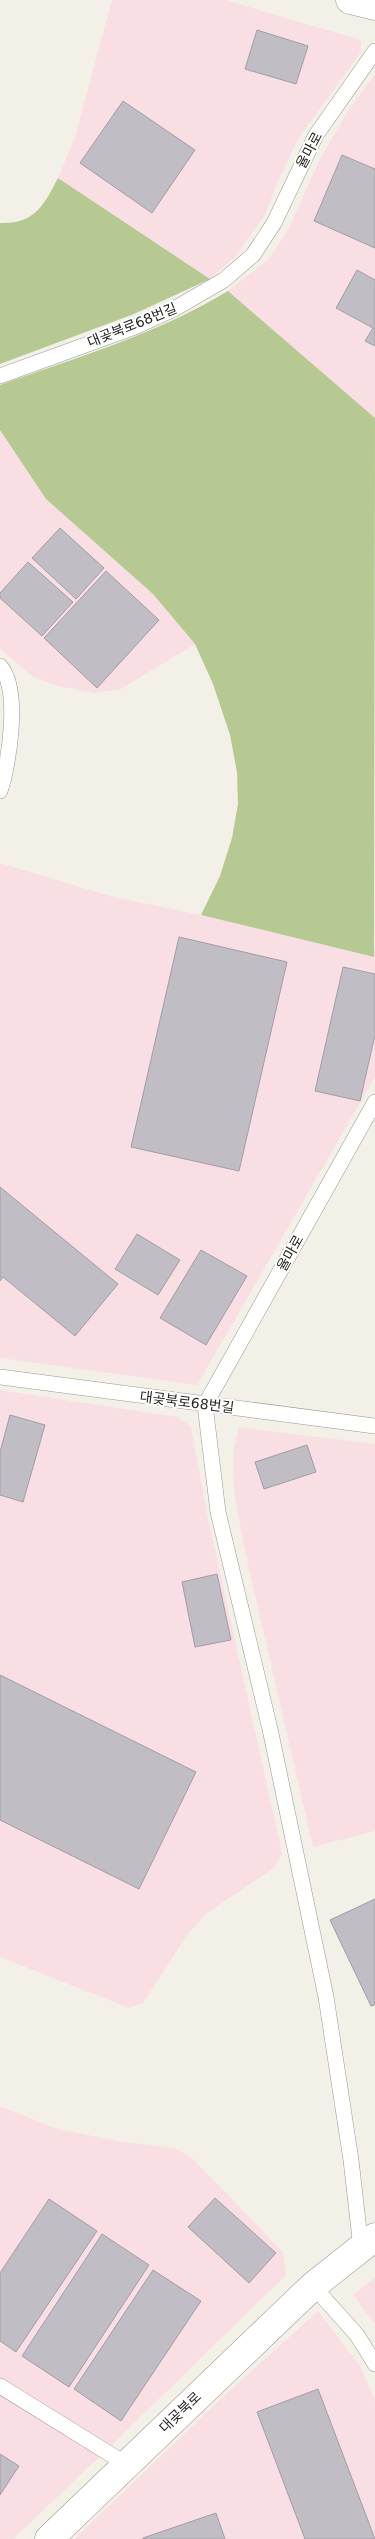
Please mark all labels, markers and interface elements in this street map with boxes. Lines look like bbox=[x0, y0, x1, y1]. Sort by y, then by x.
street label: 율마로 bbox=[293, 129, 325, 171]
street label: 대곶북로68번길 bbox=[85, 300, 179, 350]
street label: 율마로 bbox=[274, 1232, 306, 1274]
street label: 대곶북로68번길 bbox=[139, 1388, 235, 1416]
street label: 대곶북로 bbox=[156, 2388, 204, 2436]

